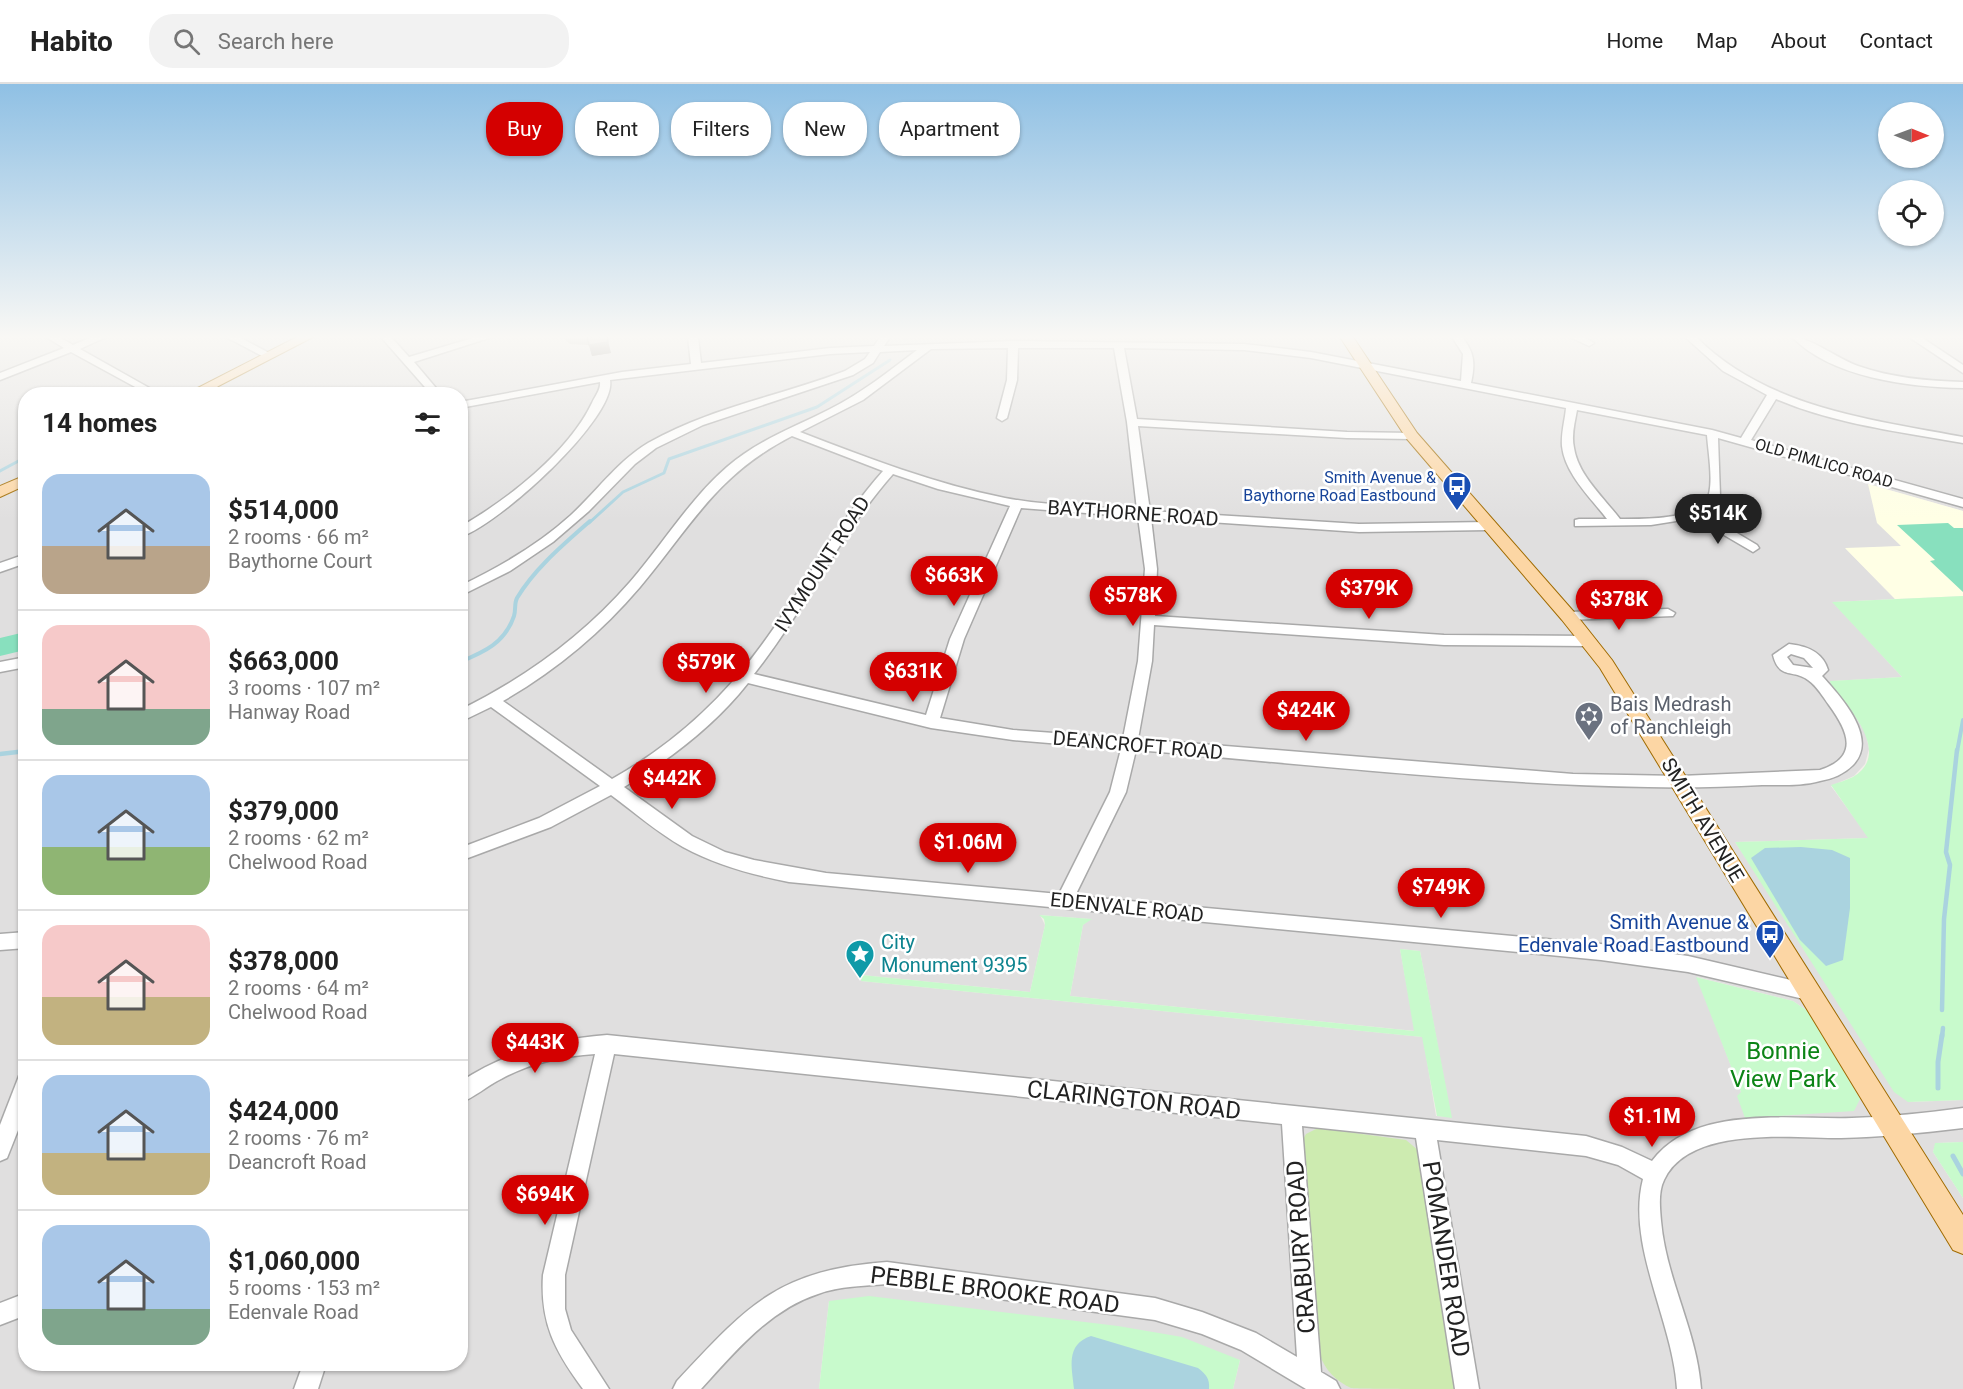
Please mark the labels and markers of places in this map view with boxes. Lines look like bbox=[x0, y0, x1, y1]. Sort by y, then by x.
place label: Smith Avenue & Baythorne Road Eastbound bbox=[1243, 468, 1436, 505]
bus stop icon: Smith Avenue & Baythorne Road Eastbound bbox=[1441, 470, 1473, 512]
pin: $514K bbox=[1676, 494, 1760, 545]
pin: $663K bbox=[912, 556, 996, 607]
pin: $379K bbox=[1327, 569, 1411, 620]
pin: $578K bbox=[1091, 576, 1175, 627]
pin: $378K bbox=[1577, 580, 1661, 631]
pin: $579K bbox=[664, 643, 748, 694]
pin: $631K bbox=[871, 652, 955, 703]
pin: $424K bbox=[1264, 691, 1348, 742]
place label: Bais Medrash of Ranchleigh bbox=[1610, 692, 1732, 739]
synagogue icon: Bais Medrash of Ranchleigh bbox=[1573, 700, 1605, 742]
pin: $442K bbox=[630, 759, 714, 810]
pin: $1.06M bbox=[919, 823, 1017, 874]
pin: $749K bbox=[1399, 868, 1483, 919]
place label: Smith Avenue & Edenvale Road Eastbound bbox=[1518, 910, 1750, 957]
bus stop icon: Smith Avenue & Edenvale Road Eastbound bbox=[1754, 918, 1786, 960]
place label: City Monument 9395 bbox=[881, 930, 1028, 977]
place icon: City Monument 9395 bbox=[844, 938, 876, 980]
pin: $443K bbox=[493, 1023, 577, 1074]
pin: $1.1M bbox=[1610, 1097, 1694, 1148]
pin: $694K bbox=[503, 1175, 587, 1226]

